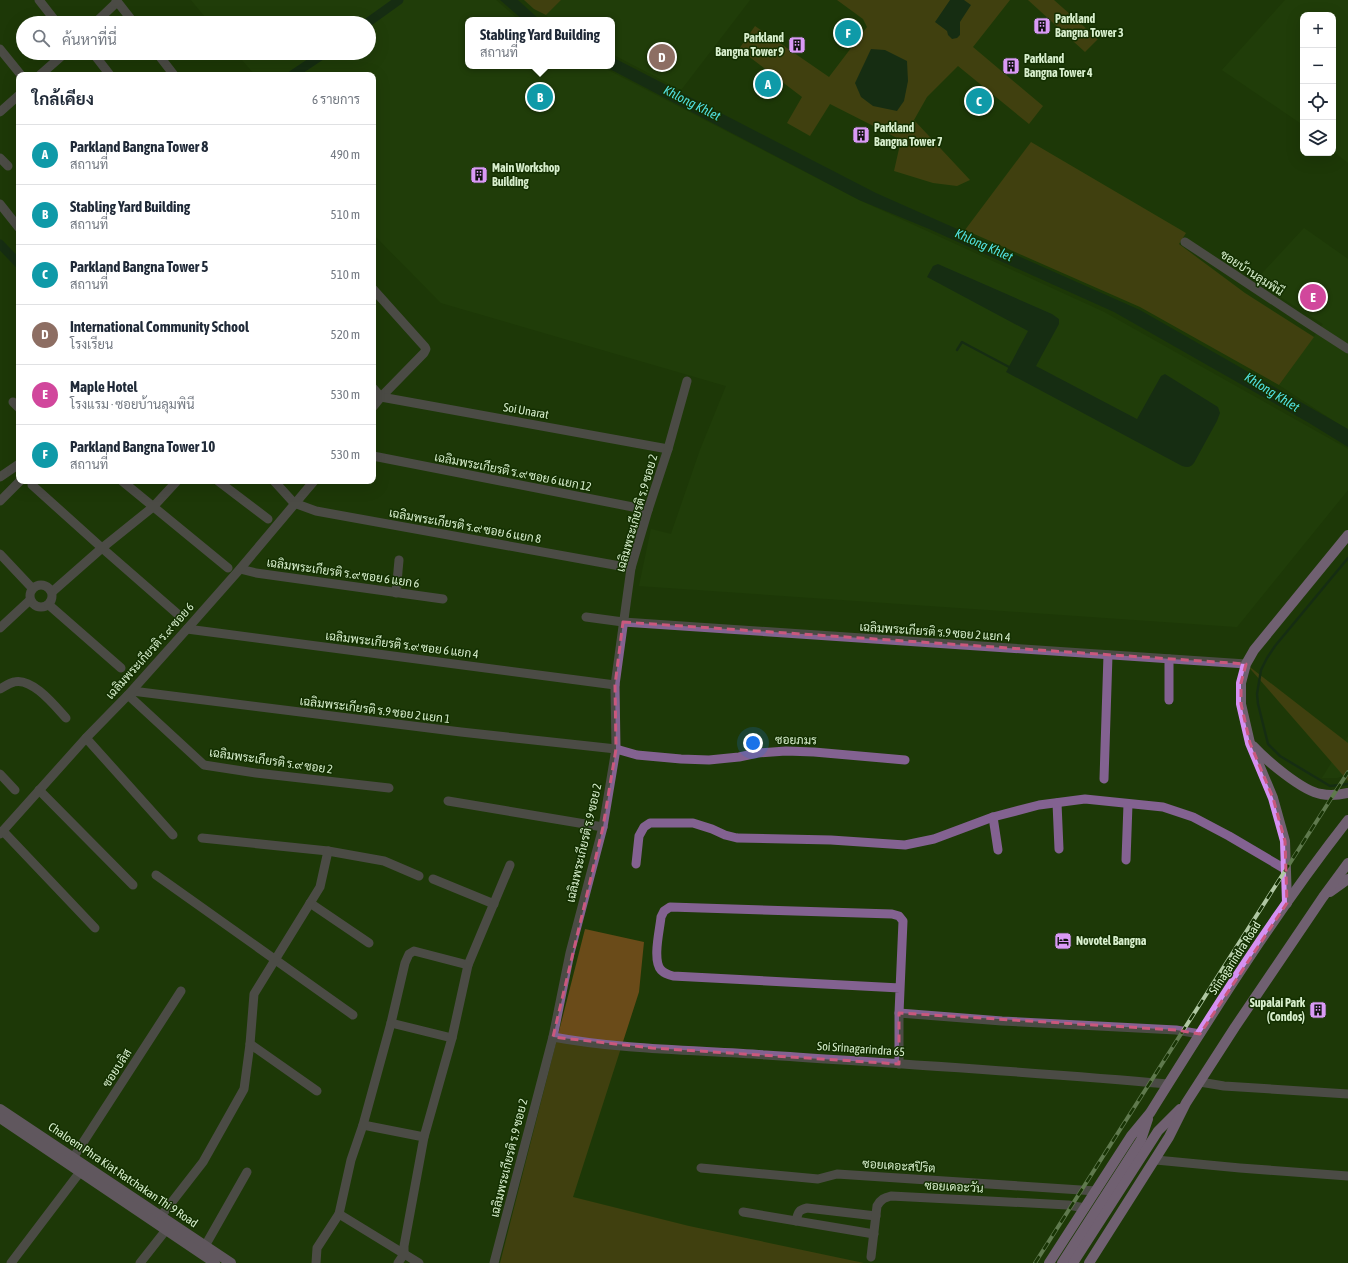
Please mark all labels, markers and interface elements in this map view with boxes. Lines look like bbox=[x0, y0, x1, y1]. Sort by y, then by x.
place label: Parkland Bangna Tower 3 bbox=[1055, 12, 1124, 40]
map controls bbox=[1300, 12, 1336, 156]
button: + bbox=[1300, 12, 1336, 48]
search box bbox=[16, 16, 376, 60]
building icon: Parkland Bangna Tower 3 bbox=[1032, 16, 1052, 36]
popup bbox=[465, 17, 615, 69]
pin: F bbox=[835, 18, 861, 48]
text: Stabling Yard Building bbox=[480, 26, 600, 43]
icon: search bbox=[30, 27, 52, 49]
text: ค้นหาที่นี่ bbox=[62, 31, 117, 48]
place label: Parkland Bangna Tower 9 bbox=[715, 31, 784, 59]
building icon: Parkland Bangna Tower 9 bbox=[787, 35, 807, 55]
pin: D bbox=[649, 42, 675, 72]
text: สถานที่ bbox=[480, 45, 518, 60]
button: − bbox=[1300, 48, 1336, 84]
place label: Parkland Bangna Tower 4 bbox=[1024, 52, 1093, 80]
building icon: Parkland Bangna Tower 4 bbox=[1001, 56, 1021, 76]
pin: A bbox=[755, 69, 781, 99]
pin: B bbox=[527, 82, 553, 112]
water label: Khlong Khlet bbox=[661, 82, 723, 124]
button: locate bbox=[1300, 84, 1336, 120]
pin: C bbox=[966, 86, 992, 116]
text: ใกล้เคียง bbox=[32, 89, 94, 109]
text: 6 รายการ bbox=[312, 92, 360, 107]
button: layers bbox=[1300, 120, 1336, 156]
place label: Parkland Bangna Tower 7 bbox=[874, 121, 943, 149]
building icon: Parkland Bangna Tower 7 bbox=[851, 125, 871, 145]
text: Parkland Bangna Tower 8 bbox=[70, 138, 208, 155]
text: A bbox=[42, 147, 48, 162]
text: 490 m bbox=[331, 147, 360, 162]
text: สถานที่ bbox=[70, 157, 108, 172]
place label: Main Workshop Building bbox=[492, 161, 560, 189]
building icon: Main Workshop Building bbox=[469, 165, 489, 185]
text: Stabling Yard Building bbox=[70, 198, 190, 215]
text: B bbox=[42, 207, 48, 222]
text: 510 m bbox=[331, 207, 360, 222]
text: สถานที่ bbox=[70, 217, 108, 232]
water label: Khlong Khlet bbox=[953, 226, 1016, 265]
street label: ซอยบ้านลุมพินี bbox=[1216, 246, 1287, 301]
text: Parkland Bangna Tower 5 bbox=[70, 258, 208, 275]
text: C bbox=[42, 267, 48, 282]
text: 510 m bbox=[331, 267, 360, 282]
text: สถานที่ bbox=[70, 277, 108, 292]
pin: E bbox=[1300, 282, 1326, 312]
text: International Community School bbox=[70, 318, 249, 335]
text: D bbox=[41, 327, 49, 342]
text: 520 m bbox=[331, 327, 360, 342]
text: โรงเรียน bbox=[70, 337, 113, 352]
water label: Khlong Khlet bbox=[1242, 369, 1302, 415]
text: Maple Hotel bbox=[70, 378, 138, 395]
text: E bbox=[42, 387, 48, 402]
text: 530 m bbox=[331, 387, 360, 402]
text: โรงแรม · ซอยบ้านลุมพินี bbox=[70, 397, 194, 412]
street label: Soi Unarat bbox=[502, 400, 550, 422]
text: Parkland Bangna Tower 10 bbox=[70, 438, 215, 455]
text: F bbox=[42, 447, 48, 462]
text: 530 m bbox=[331, 447, 360, 462]
street label: เฉลิมพระเกียรติ ร.๙ ซอย 6 แยก 12 bbox=[433, 449, 593, 494]
street label: เฉลิมพระเกียรติ ร.9 ซอย 2 bbox=[613, 452, 661, 573]
text: สถานที่ bbox=[70, 457, 108, 472]
street label: เฉลิมพระเกียรติ ร.๙ ซอย 6 แยก 8 bbox=[388, 505, 543, 546]
street label: เฉลิมพระเกียรติ ร.๙ ซอย 6 แยก 6 bbox=[266, 554, 421, 591]
street label: เฉลิมพระเกียรติ ร.๙ ซอย 6 bbox=[102, 599, 197, 702]
street label: เฉลิมพระเกียรติ ร.9 ซอย 2 แยก 4 bbox=[859, 619, 1011, 644]
street label: เฉลิมพระเกียรติ ร.๙ ซอย 6 แยก 4 bbox=[325, 628, 480, 661]
street label: เฉลิมพระเกียรติ ร.9 ซอย 2 แยก 1 bbox=[299, 693, 451, 726]
your location bbox=[743, 733, 763, 753]
street label: ซอยภมร bbox=[775, 733, 817, 747]
street label: เฉลิมพระเกียรติ ร.๙ ซอย 2 bbox=[208, 744, 334, 777]
street label: เฉลิมพระเกียรติ ร.9 ซอย 2 bbox=[563, 782, 605, 904]
street label: Srinagarindra Road bbox=[1206, 919, 1264, 997]
hotel icon: Novotel Bangna bbox=[1053, 931, 1073, 951]
place label: Novotel Bangna bbox=[1076, 934, 1147, 948]
place label: Supalai Park (Condos) bbox=[1250, 996, 1306, 1024]
building icon: Supalai Park (Condos) bbox=[1308, 1000, 1328, 1020]
street label: Soi Srinagarindra 65 bbox=[817, 1039, 905, 1059]
street label: ซอยบลิส bbox=[99, 1046, 135, 1090]
street label: เฉลิมพระเกียรติ ร.9 ซอย 2 bbox=[487, 1097, 531, 1219]
street label: Chaloem Phra Kiat Ratchakan Thi 9 Road bbox=[46, 1120, 200, 1230]
street label: ซอยเดอะสปิริต bbox=[862, 1156, 936, 1176]
street label: ซอยเดอะวัน bbox=[924, 1178, 984, 1196]

